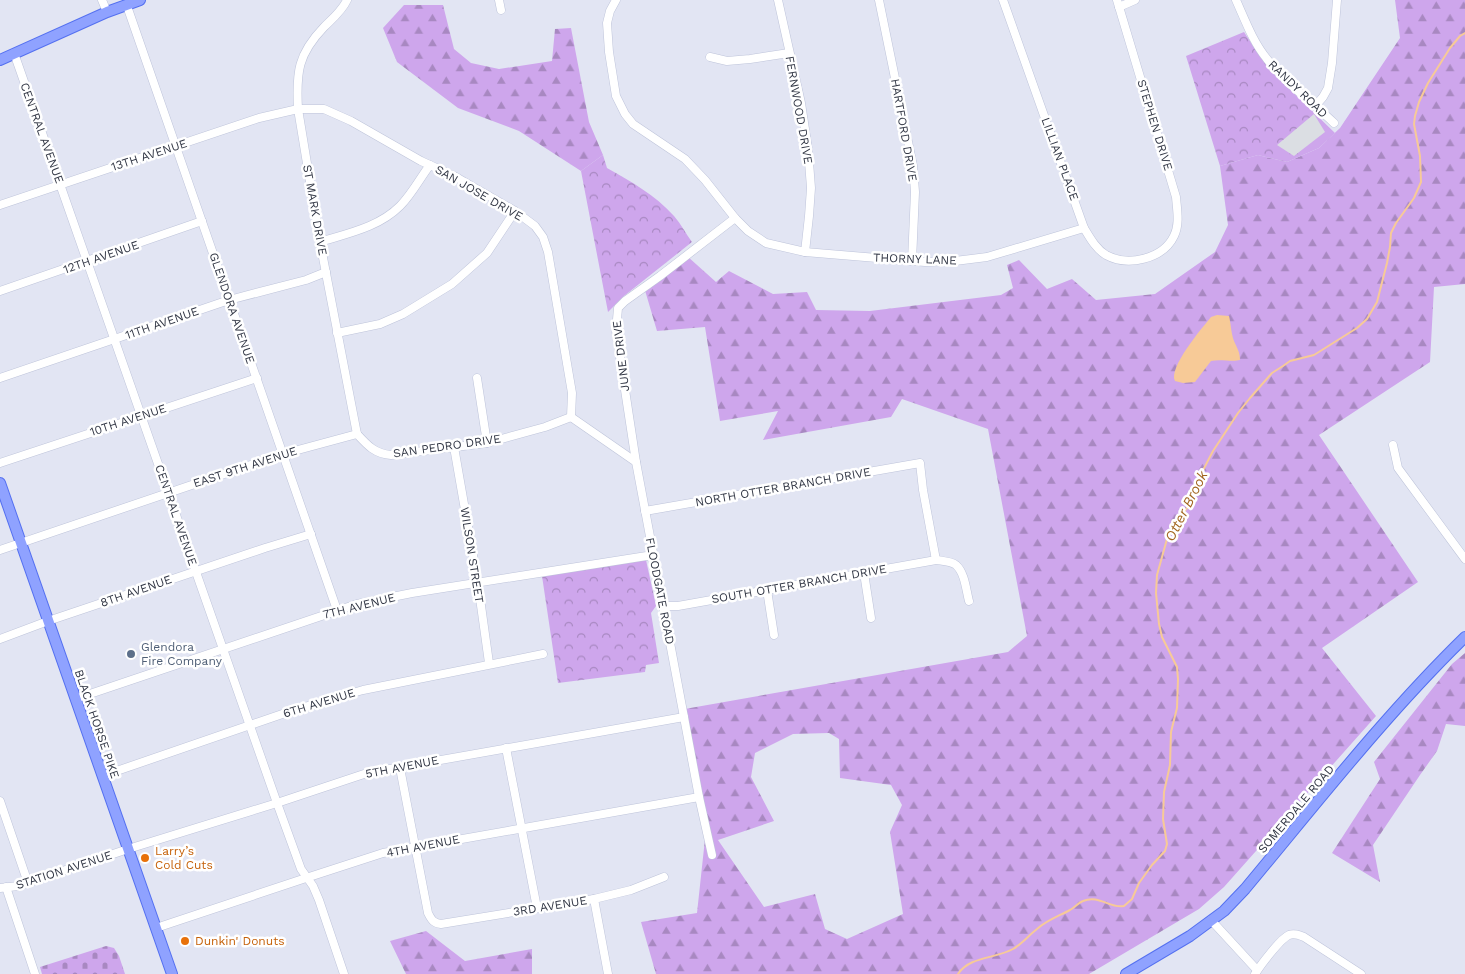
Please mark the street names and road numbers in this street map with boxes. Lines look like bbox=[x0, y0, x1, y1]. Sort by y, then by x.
street label: FERNWOOD DRIVE bbox=[783, 55, 815, 165]
street label: RANDY ROAD bbox=[1266, 57, 1330, 121]
street label: HARTFORD DRIVE bbox=[888, 77, 920, 183]
street label: STEPHEN DRIVE bbox=[1134, 78, 1176, 173]
street label: CENTRAL AVENUE bbox=[17, 81, 67, 185]
street label: LILLIAN PLACE bbox=[1038, 115, 1082, 203]
street label: 13TH AVENUE bbox=[109, 136, 189, 174]
street label: SAN JOSE DRIVE bbox=[433, 162, 526, 224]
street label: ST MARK DRIVE bbox=[300, 164, 330, 257]
street label: 12TH AVENUE bbox=[61, 237, 141, 276]
street label: GLENDORA AVENUE bbox=[206, 251, 258, 366]
street label: THORNY LANE bbox=[873, 251, 957, 267]
street label: 11TH AVENUE bbox=[123, 304, 201, 342]
street label: JUNE DRIVE bbox=[610, 319, 632, 392]
street label: 10TH AVENUE bbox=[88, 401, 168, 439]
street label: SAN PEDRO DRIVE bbox=[392, 431, 502, 460]
street label: EAST 9TH AVENUE bbox=[191, 443, 299, 490]
street label: CENTRAL AVENUE bbox=[152, 463, 200, 568]
street label: NORTH OTTER BRANCH DRIVE bbox=[694, 465, 872, 509]
street label: WILSON STREET bbox=[458, 506, 486, 604]
street label: FLOODGATE ROAD bbox=[643, 536, 677, 646]
street label: SOUTH OTTER BRANCH DRIVE bbox=[710, 562, 888, 606]
street label: 8TH AVENUE bbox=[98, 572, 174, 610]
street label: 7TH AVENUE bbox=[321, 590, 397, 622]
street label: BLACK HORSE PIKE bbox=[72, 668, 122, 781]
street label: 6TH AVENUE bbox=[281, 685, 357, 721]
street label: 5TH AVENUE bbox=[364, 753, 440, 781]
street label: SOMERDALE ROAD bbox=[1255, 762, 1337, 856]
street label: 4TH AVENUE bbox=[385, 832, 461, 860]
street label: STATION AVENUE bbox=[14, 848, 114, 892]
street label: 3RD AVENUE bbox=[512, 893, 588, 919]

